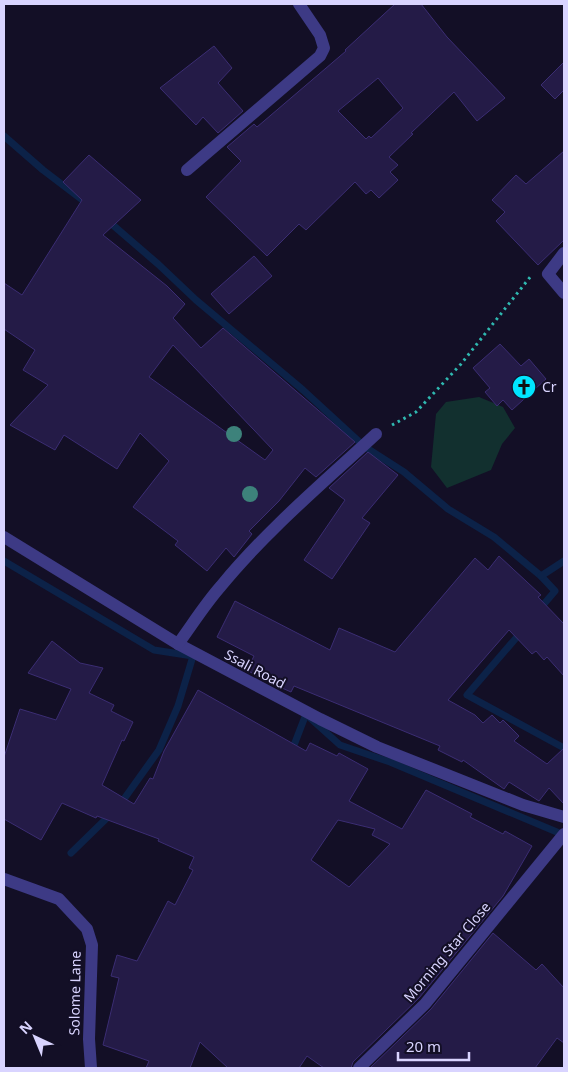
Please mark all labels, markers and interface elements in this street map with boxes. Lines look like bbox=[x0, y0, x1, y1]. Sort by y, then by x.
church icon: Cr bbox=[511, 374, 537, 400]
place label: Cr bbox=[542, 377, 557, 396]
street label: Ssali Road bbox=[221, 644, 289, 693]
street label: Morning Star Close bbox=[399, 897, 494, 1006]
street label: Solome Lane bbox=[64, 950, 85, 1035]
north arrow bbox=[10, 1012, 60, 1062]
text: N bbox=[15, 1016, 36, 1038]
scale bar bbox=[398, 1030, 469, 1062]
text: 20 m bbox=[406, 1036, 441, 1056]

